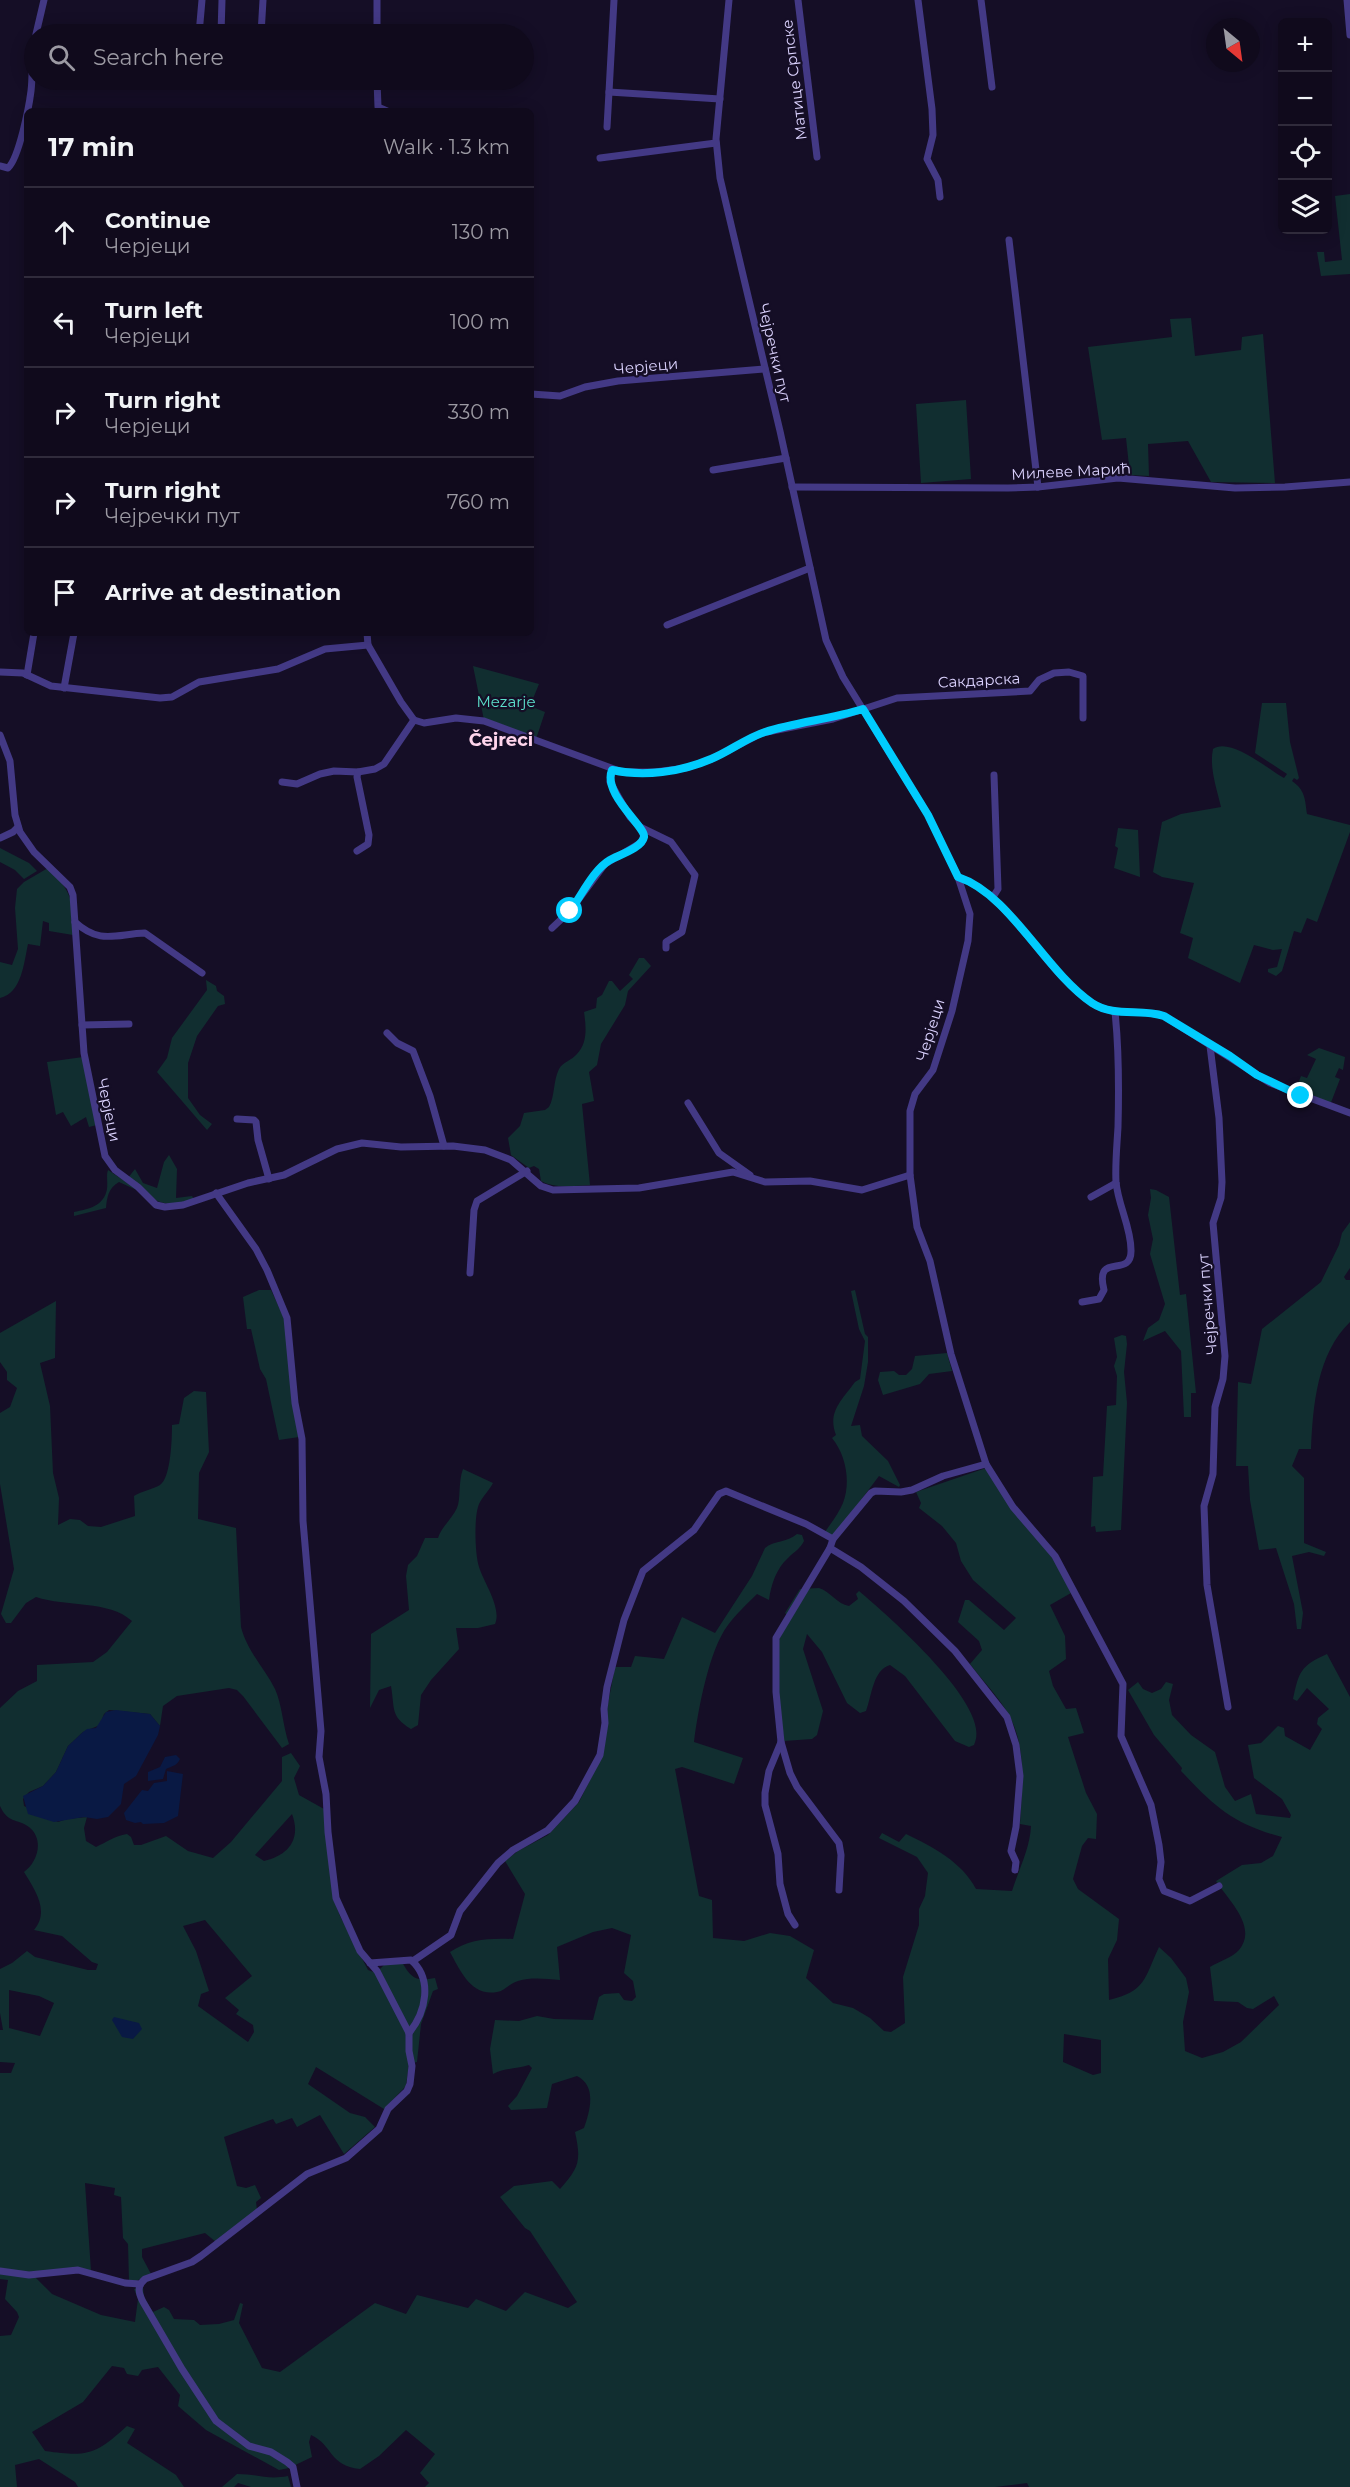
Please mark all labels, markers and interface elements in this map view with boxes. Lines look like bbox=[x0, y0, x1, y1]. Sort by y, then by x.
north arrow bbox=[1206, 18, 1260, 72]
map controls bbox=[1278, 18, 1332, 234]
button: + bbox=[1278, 18, 1332, 72]
street label: Матице Српске bbox=[777, 19, 811, 141]
search box bbox=[24, 24, 534, 90]
icon: search bbox=[45, 41, 78, 74]
text: Search here bbox=[93, 44, 224, 71]
button: − bbox=[1278, 72, 1332, 126]
button: locate bbox=[1278, 126, 1332, 180]
text: 17 min bbox=[48, 131, 135, 163]
text: Walk · 1.3 km bbox=[383, 135, 510, 159]
button: layers bbox=[1278, 180, 1332, 234]
text: Continue bbox=[105, 207, 211, 234]
icon: ahead bbox=[48, 216, 81, 249]
text: 130 m bbox=[452, 220, 510, 244]
text: Черјеци bbox=[105, 234, 191, 258]
text: Turn left bbox=[105, 297, 203, 324]
street label: Чејречки пут bbox=[754, 302, 796, 405]
icon: left bbox=[48, 306, 81, 339]
text: 100 m bbox=[450, 310, 510, 334]
text: Черјеци bbox=[105, 324, 191, 348]
street label: Черјеци bbox=[613, 354, 679, 378]
text: Turn right bbox=[105, 387, 220, 414]
icon: right bbox=[48, 396, 81, 429]
text: 330 m bbox=[448, 400, 510, 424]
text: Черјеци bbox=[105, 414, 191, 438]
street label: Милеве Мaрић bbox=[1011, 458, 1131, 484]
text: Turn right bbox=[105, 477, 220, 504]
icon: right bbox=[48, 486, 81, 519]
text: 760 m bbox=[447, 490, 510, 514]
text: Чејречки пут bbox=[105, 504, 240, 528]
icon: arrive bbox=[48, 576, 81, 609]
text: Arrive at destination bbox=[105, 579, 341, 606]
street label: Сакдарска bbox=[937, 668, 1021, 692]
park label: Mezarje bbox=[476, 692, 536, 711]
district label: Čejreci bbox=[469, 729, 533, 751]
route start bbox=[556, 897, 582, 923]
street label: Черјеци bbox=[912, 997, 948, 1063]
street label: Черјеци bbox=[93, 1077, 125, 1143]
route end bbox=[1287, 1082, 1313, 1108]
street label: Чејречки пут bbox=[1193, 1252, 1221, 1355]

